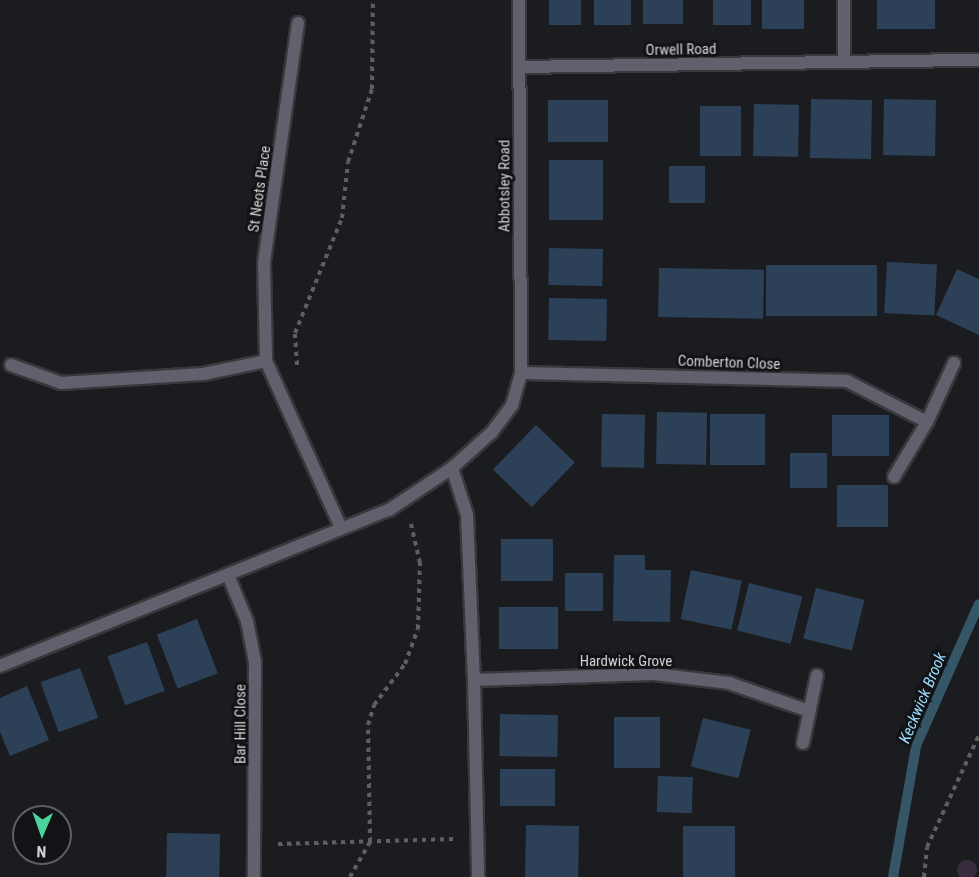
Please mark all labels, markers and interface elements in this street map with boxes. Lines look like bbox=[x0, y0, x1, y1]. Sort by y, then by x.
street label: Orwell Road bbox=[645, 40, 717, 60]
street label: Abbotsley Road bbox=[496, 140, 514, 232]
street label: St Neots Place bbox=[245, 145, 275, 233]
street label: Comberton Close bbox=[677, 352, 781, 374]
water label: Keckwick Brook bbox=[895, 650, 951, 746]
street label: Hardwick Grove bbox=[580, 653, 672, 671]
street label: Bar Hill Close bbox=[232, 684, 250, 764]
north arrow bbox=[12, 805, 72, 865]
text: N bbox=[36, 842, 47, 861]

